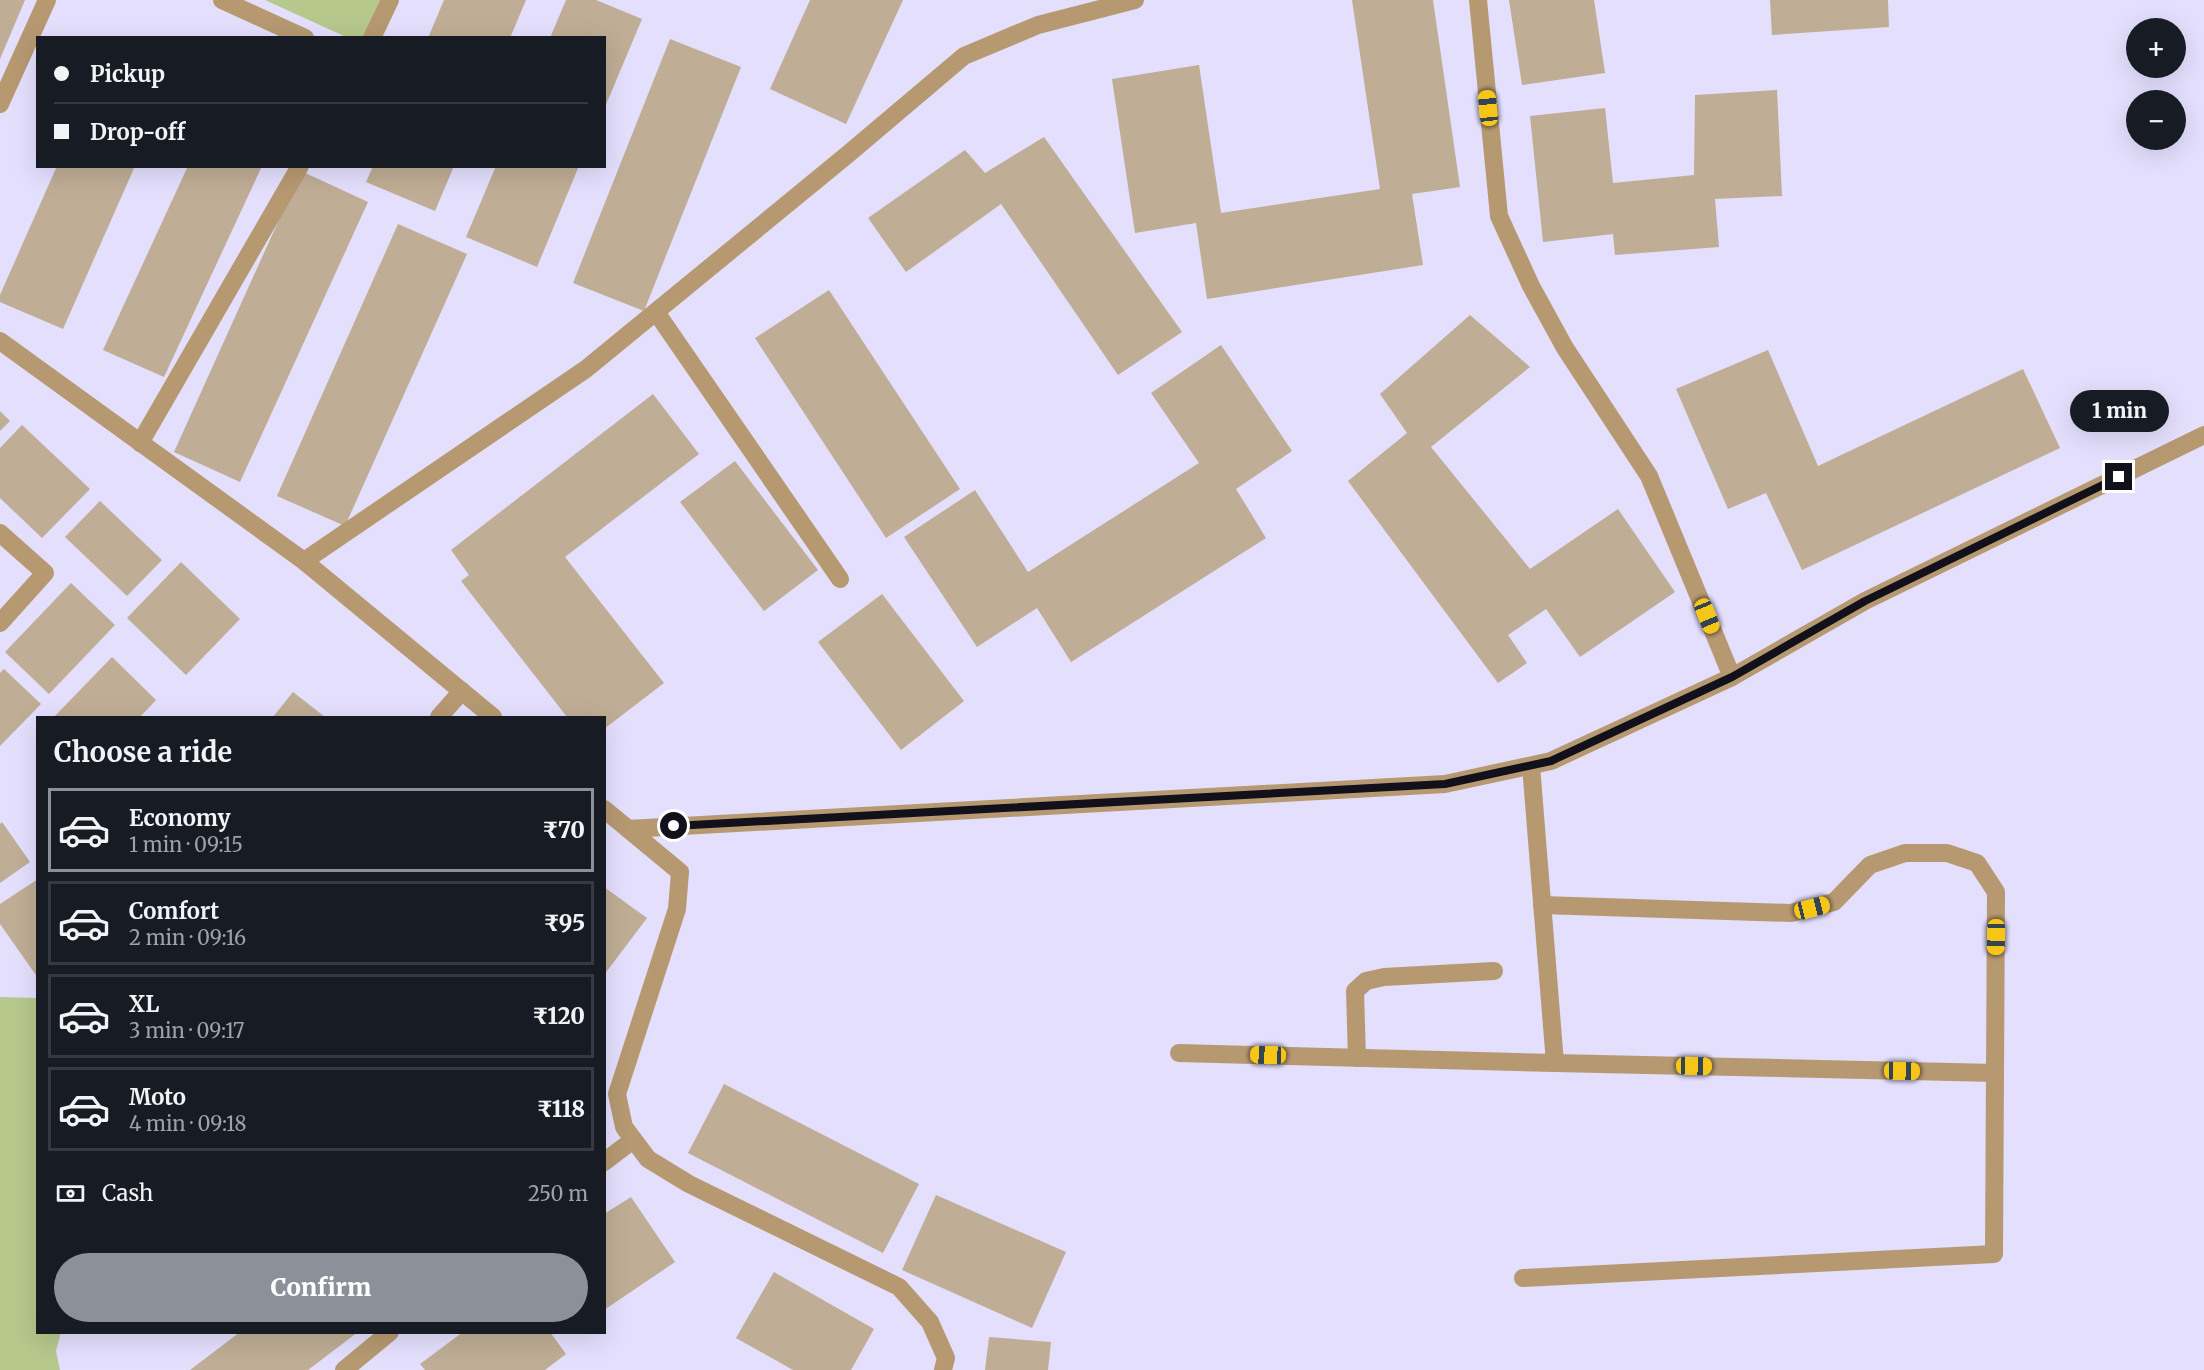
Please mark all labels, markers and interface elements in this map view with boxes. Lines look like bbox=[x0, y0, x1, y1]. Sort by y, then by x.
map controls bbox=[2126, 18, 2186, 150]
button: + bbox=[2126, 18, 2186, 78]
text: Pickup bbox=[90, 60, 165, 88]
car bbox=[1477, 89, 1499, 127]
button: − bbox=[2126, 90, 2186, 150]
text: Drop-off bbox=[90, 118, 185, 146]
callout: 1 min bbox=[2070, 390, 2168, 432]
text: 1 min bbox=[2092, 398, 2147, 423]
route end bbox=[2105, 463, 2132, 490]
car bbox=[1692, 596, 1722, 636]
text: Choose a ride bbox=[54, 735, 232, 769]
icon: car bbox=[57, 803, 111, 857]
text: Economy bbox=[129, 804, 230, 832]
route start bbox=[660, 812, 687, 839]
text: ₹70 bbox=[542, 816, 585, 844]
text: 1 min · 09:15 bbox=[129, 832, 243, 857]
car bbox=[1792, 895, 1832, 921]
icon: car bbox=[57, 896, 111, 950]
text: Comfort bbox=[129, 897, 219, 925]
text: ₹95 bbox=[544, 909, 585, 937]
car bbox=[1987, 919, 2005, 955]
text: 2 min · 09:16 bbox=[129, 925, 246, 950]
icon: car bbox=[57, 989, 111, 1043]
text: XL bbox=[129, 990, 159, 1018]
text: ₹120 bbox=[532, 1002, 585, 1030]
text: 3 min · 09:17 bbox=[129, 1018, 245, 1043]
car bbox=[1250, 1045, 1286, 1065]
car bbox=[1676, 1057, 1712, 1075]
car bbox=[1884, 1062, 1920, 1080]
icon: car bbox=[57, 1082, 111, 1136]
text: Moto bbox=[129, 1083, 186, 1111]
text: ₹118 bbox=[537, 1095, 585, 1123]
text: 4 min · 09:18 bbox=[129, 1111, 246, 1136]
icon: cash bbox=[54, 1177, 87, 1210]
text: Cash bbox=[102, 1179, 153, 1207]
text: 250 m bbox=[528, 1181, 588, 1206]
button: Confirm bbox=[54, 1253, 588, 1322]

